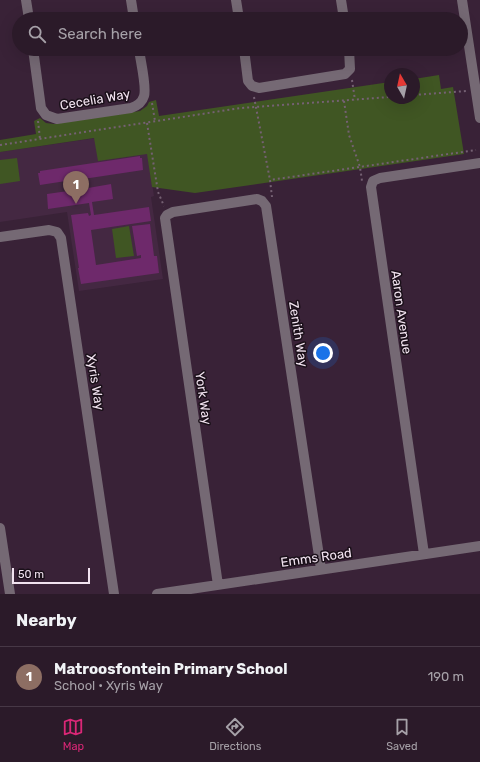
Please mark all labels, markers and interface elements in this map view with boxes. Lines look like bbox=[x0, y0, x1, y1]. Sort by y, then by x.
search box bbox=[12, 12, 468, 56]
icon: search bbox=[26, 23, 48, 45]
text: Search here bbox=[58, 25, 142, 43]
north arrow bbox=[384, 68, 420, 104]
street label: Cecelia Way bbox=[59, 86, 131, 113]
pin: 1 bbox=[63, 171, 89, 204]
street label: Aaron Avenue bbox=[388, 269, 415, 355]
street label: Zenith Way bbox=[286, 300, 311, 368]
your location bbox=[313, 343, 333, 363]
street label: Xyris Way bbox=[84, 353, 107, 411]
street label: York Way bbox=[192, 370, 215, 426]
street label: Emms Road bbox=[280, 545, 353, 570]
scale bar bbox=[12, 566, 90, 585]
text: 50 m bbox=[18, 568, 44, 581]
text: Nearby bbox=[16, 610, 77, 630]
text: Matroosfontein Primary School bbox=[54, 660, 287, 678]
text: 1 bbox=[26, 669, 32, 684]
text: 190 m bbox=[428, 669, 464, 684]
text: School · Xyris Way bbox=[54, 678, 163, 693]
tab: Map bbox=[62, 716, 84, 753]
tab: Directions bbox=[209, 716, 261, 753]
tab: Saved bbox=[386, 716, 418, 753]

